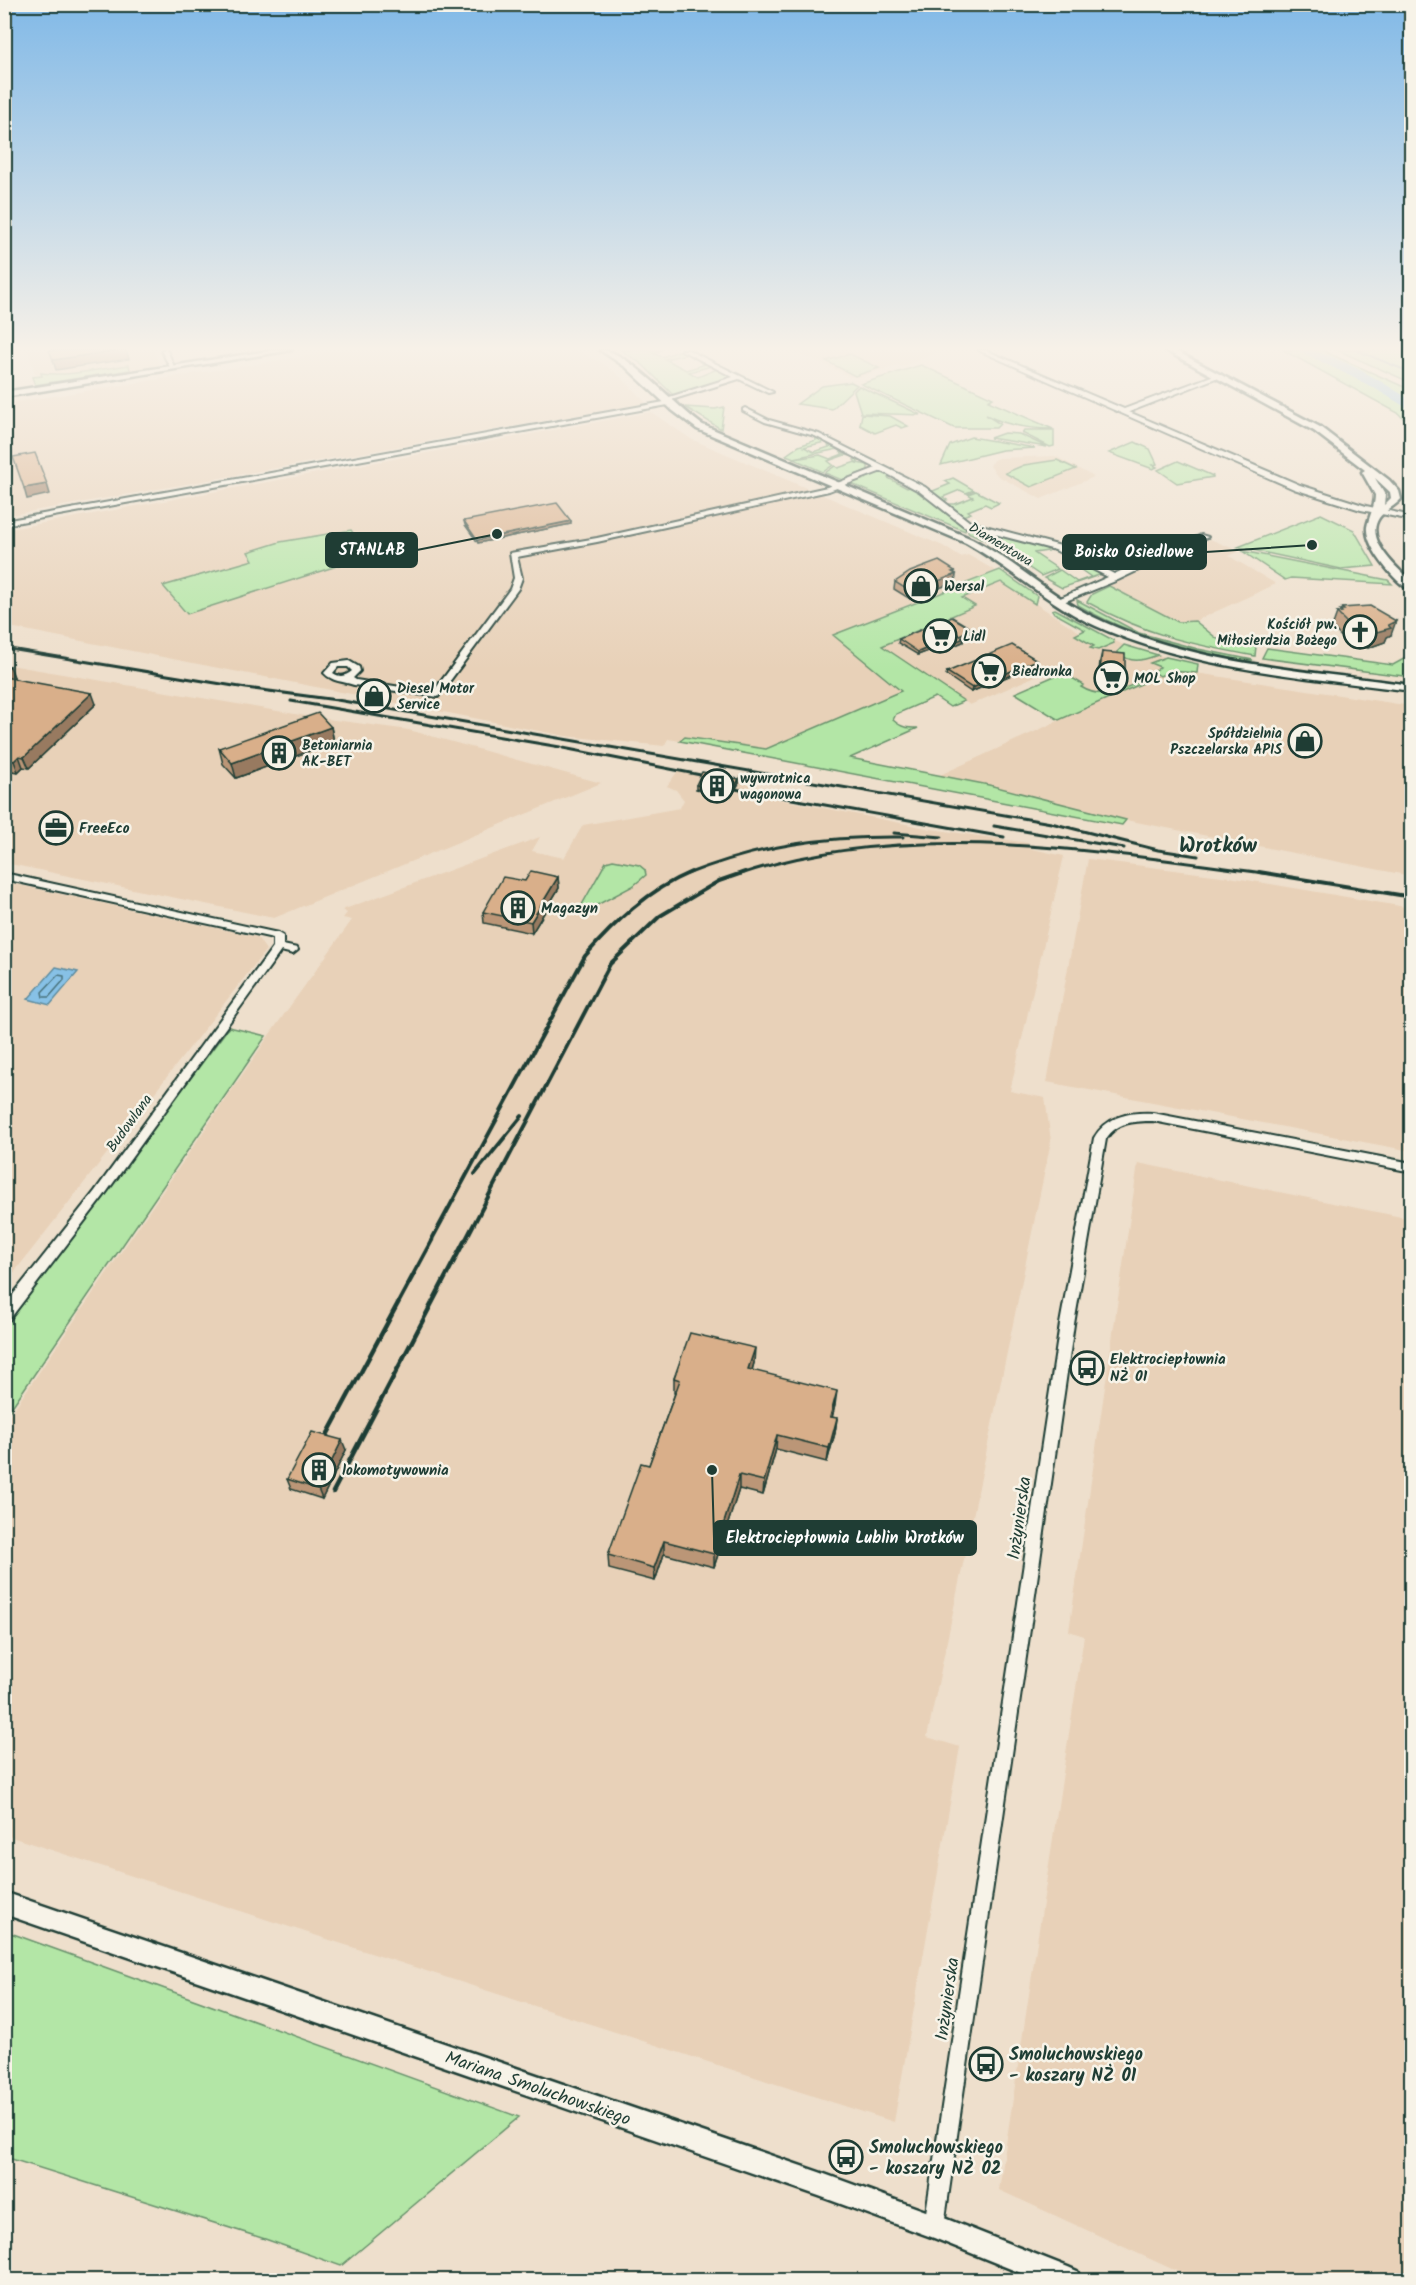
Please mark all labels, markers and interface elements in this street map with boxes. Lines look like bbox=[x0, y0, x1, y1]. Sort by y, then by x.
street label: Diamentowa bbox=[964, 517, 1037, 573]
callout: STANLAB bbox=[326, 533, 417, 567]
callout: Boisko Osiedlowe bbox=[1063, 535, 1206, 569]
text: STANLAB bbox=[339, 538, 405, 563]
text: Boisko Osiedlowe bbox=[1075, 540, 1194, 565]
shop icon: Wersal bbox=[903, 568, 939, 604]
place label: Wersal bbox=[944, 576, 985, 598]
place label: Kościół pw. Miłosierdzia Bożego bbox=[1217, 614, 1338, 652]
church icon: Kościół pw. Miłosierdzia Bożego bbox=[1342, 614, 1378, 650]
supermarket icon: Lidl bbox=[922, 618, 958, 654]
place label: Lidl bbox=[963, 626, 986, 648]
supermarket icon: Biedronka bbox=[971, 653, 1007, 689]
supermarket icon: MOL Shop bbox=[1093, 660, 1129, 696]
place label: Biedronka bbox=[1012, 661, 1072, 683]
place label: MOL Shop bbox=[1134, 668, 1196, 690]
shop icon: Diesel Motor Service bbox=[356, 678, 392, 714]
place label: Diesel Motor Service bbox=[397, 678, 475, 716]
place label: Spółdzielnia Pszczelarska APIS bbox=[1170, 723, 1282, 761]
shop icon: Spółdzielnia Pszczelarska APIS bbox=[1287, 723, 1323, 759]
building icon: Betoniarnia AK-BET bbox=[261, 735, 297, 771]
place label: Betoniarnia AK-BET bbox=[302, 735, 372, 773]
building icon: wywrotnica wagonowa bbox=[699, 768, 735, 804]
place label: wywrotnica wagonowa bbox=[740, 768, 810, 806]
office icon: FreeEco bbox=[38, 810, 74, 846]
place label: FreeEco bbox=[79, 817, 130, 841]
district label: Wrotków bbox=[1179, 830, 1258, 863]
building icon: Magazyn bbox=[500, 890, 536, 926]
place label: Magazyn bbox=[541, 897, 598, 921]
street label: Budowlana bbox=[100, 1089, 159, 1158]
place label: Elektrociepłownia NŻ 01 bbox=[1110, 1348, 1226, 1389]
bus stop icon: Elektrociepłownia NŻ 01 bbox=[1069, 1350, 1105, 1386]
building icon: lokomotywownia bbox=[301, 1452, 337, 1488]
place label: lokomotywownia bbox=[342, 1459, 449, 1483]
street label: Inżynierska bbox=[1000, 1475, 1041, 1562]
callout: Elektrociepłownia Lublin Wrotków bbox=[714, 1521, 976, 1555]
text: Elektrociepłownia Lublin Wrotków bbox=[726, 1526, 965, 1551]
street label: Inżynierska bbox=[928, 1956, 969, 2043]
place label: Smoluchowskiego - koszary NŻ 01 bbox=[1009, 2041, 1143, 2091]
street label: Mariana Smoluchowskiego bbox=[441, 2044, 634, 2135]
bus stop icon: Smoluchowskiego - koszary NŻ 01 bbox=[968, 2046, 1004, 2082]
place label: Smoluchowskiego - koszary NŻ 02 bbox=[869, 2134, 1003, 2184]
bus stop icon: Smoluchowskiego - koszary NŻ 02 bbox=[828, 2139, 864, 2175]

